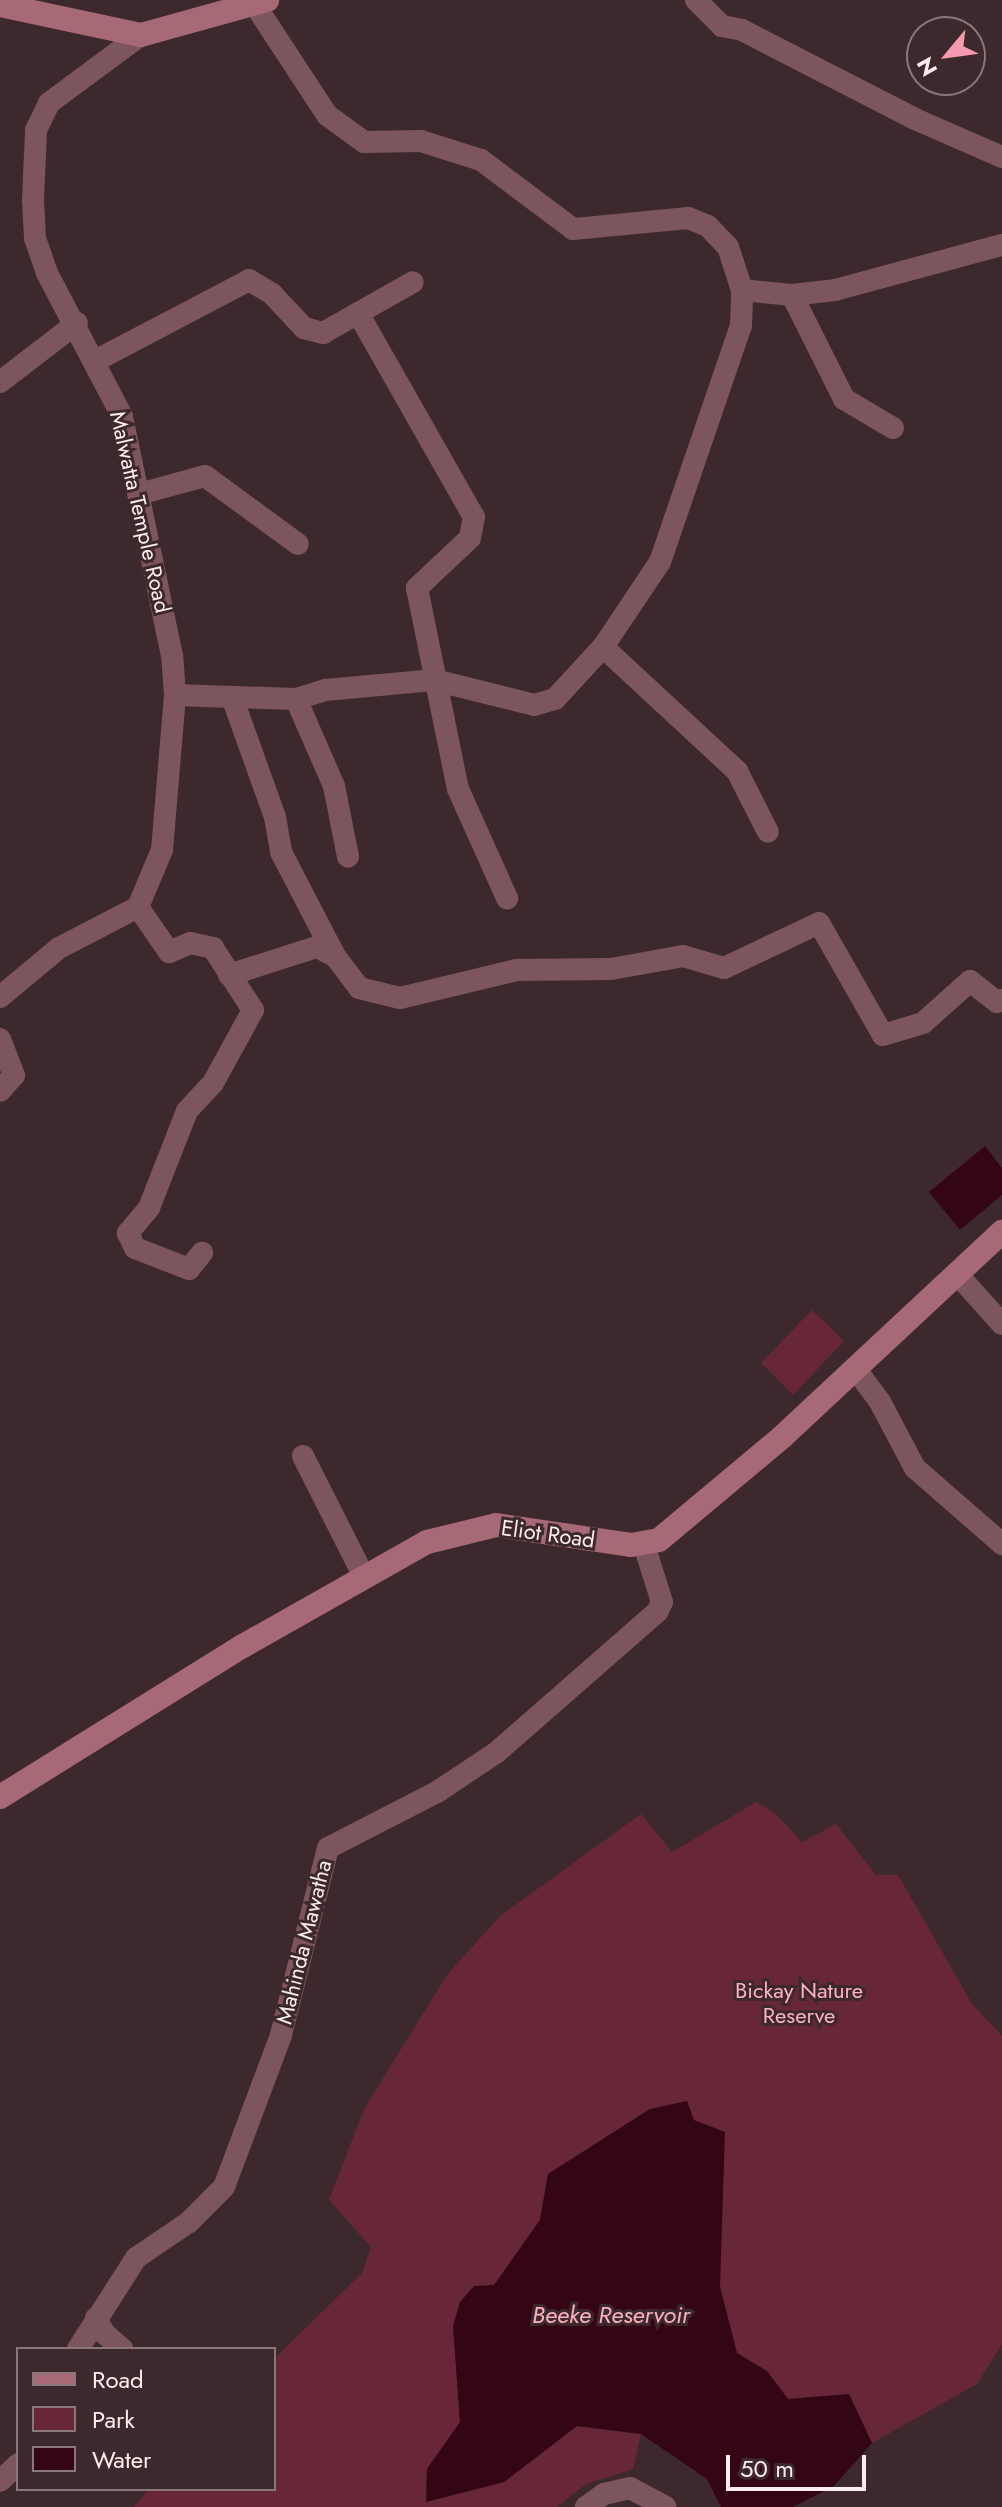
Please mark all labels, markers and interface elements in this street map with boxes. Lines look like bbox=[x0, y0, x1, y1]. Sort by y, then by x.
north arrow bbox=[906, 16, 986, 96]
text: N bbox=[909, 51, 945, 82]
street label: Malwatta Temple Road bbox=[104, 409, 176, 615]
street label: Eliot Road bbox=[500, 1514, 596, 1554]
street label: Mahinda Mawatha bbox=[271, 1857, 337, 2027]
park label: Bickay Nature Reserve bbox=[735, 1977, 863, 2028]
water label: Beeke Reservoir bbox=[532, 2301, 690, 2329]
legend bbox=[16, 2347, 276, 2491]
text: Road bbox=[92, 2362, 144, 2397]
text: Park bbox=[92, 2402, 135, 2437]
scale bar bbox=[730, 2439, 870, 2489]
text: Water bbox=[92, 2442, 151, 2477]
text: 50 m bbox=[740, 2451, 794, 2486]

